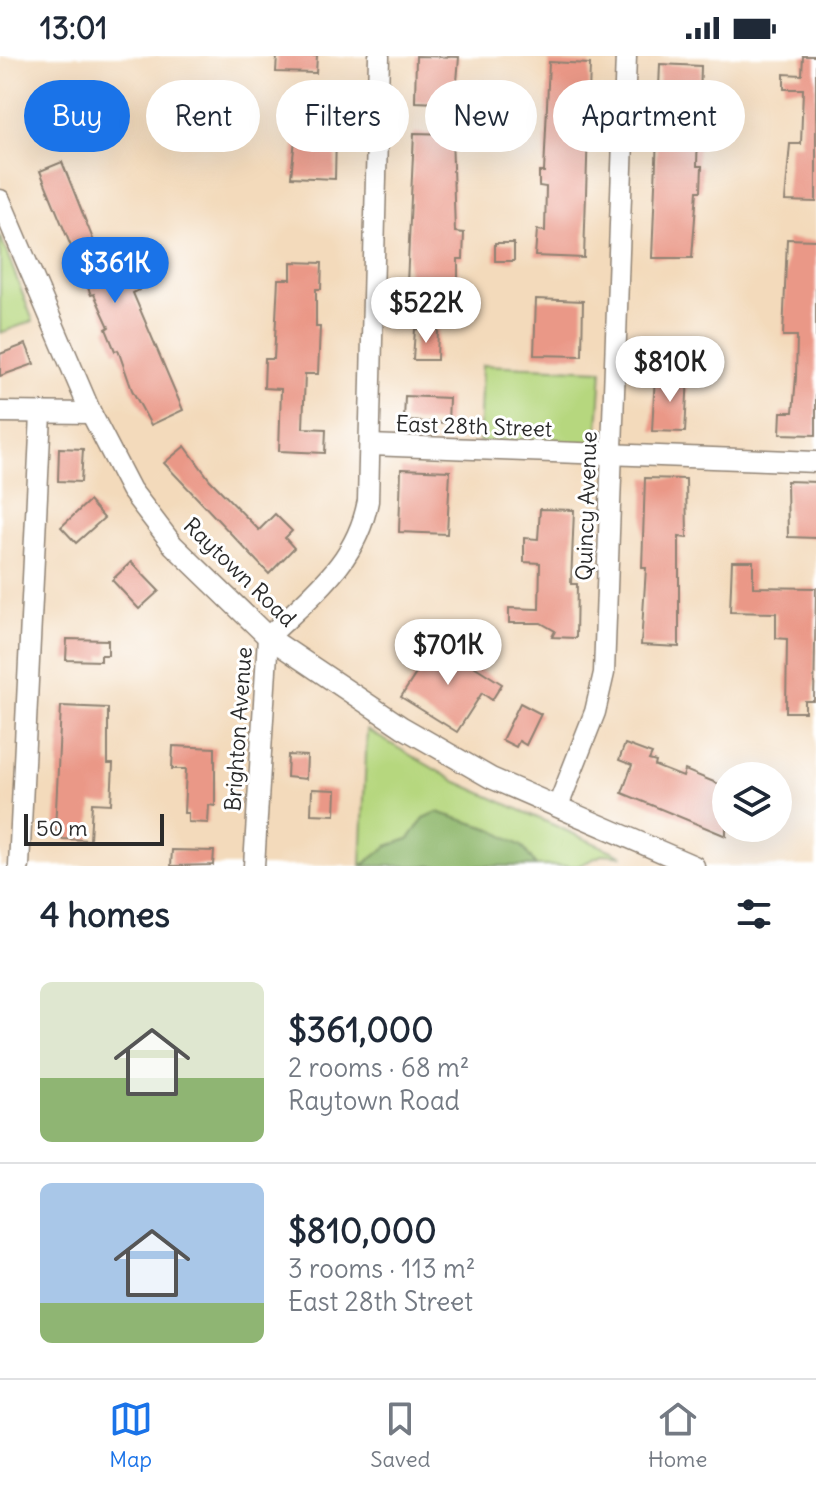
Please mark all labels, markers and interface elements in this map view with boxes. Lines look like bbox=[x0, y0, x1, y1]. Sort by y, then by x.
text: 13:01 bbox=[40, 9, 107, 47]
chip: Buy bbox=[24, 80, 130, 152]
chip: Rent bbox=[146, 80, 260, 152]
chip: Filters bbox=[276, 80, 409, 152]
chip: New bbox=[425, 80, 537, 152]
chip: Apartment bbox=[553, 80, 745, 152]
pin: $361K bbox=[59, 237, 171, 305]
text: $361K bbox=[80, 246, 150, 279]
pin: $522K bbox=[370, 277, 482, 345]
text: $522K bbox=[389, 286, 463, 319]
pin: $810K bbox=[614, 336, 726, 404]
text: $810K bbox=[634, 345, 706, 378]
street label: East 28th Street bbox=[395, 409, 553, 443]
street label: Quincy Avenue bbox=[569, 431, 603, 581]
street label: Raytown Road bbox=[178, 511, 302, 633]
pin: $701K bbox=[392, 619, 504, 687]
text: $701K bbox=[413, 628, 483, 661]
street label: Brighton Avenue bbox=[218, 646, 258, 812]
map controls bbox=[712, 762, 792, 842]
button: layers bbox=[712, 762, 792, 842]
scale bar bbox=[24, 810, 164, 846]
text: 50 m bbox=[36, 814, 88, 842]
icon: filters bbox=[732, 892, 776, 936]
text: 4 homes bbox=[40, 893, 170, 936]
text: $361,000 bbox=[288, 1008, 434, 1051]
icon: home bbox=[104, 1014, 200, 1110]
text: 2 rooms · 68 m² bbox=[288, 1051, 470, 1084]
text: Raytown Road bbox=[288, 1084, 460, 1117]
text: $810,000 bbox=[288, 1209, 437, 1252]
icon: home bbox=[104, 1215, 200, 1311]
text: 3 rooms · 113 m² bbox=[288, 1252, 475, 1285]
text: East 28th Street bbox=[288, 1285, 473, 1318]
tab: Map bbox=[109, 1397, 153, 1473]
tab: Saved bbox=[370, 1397, 430, 1473]
tab: Home bbox=[648, 1397, 707, 1473]

